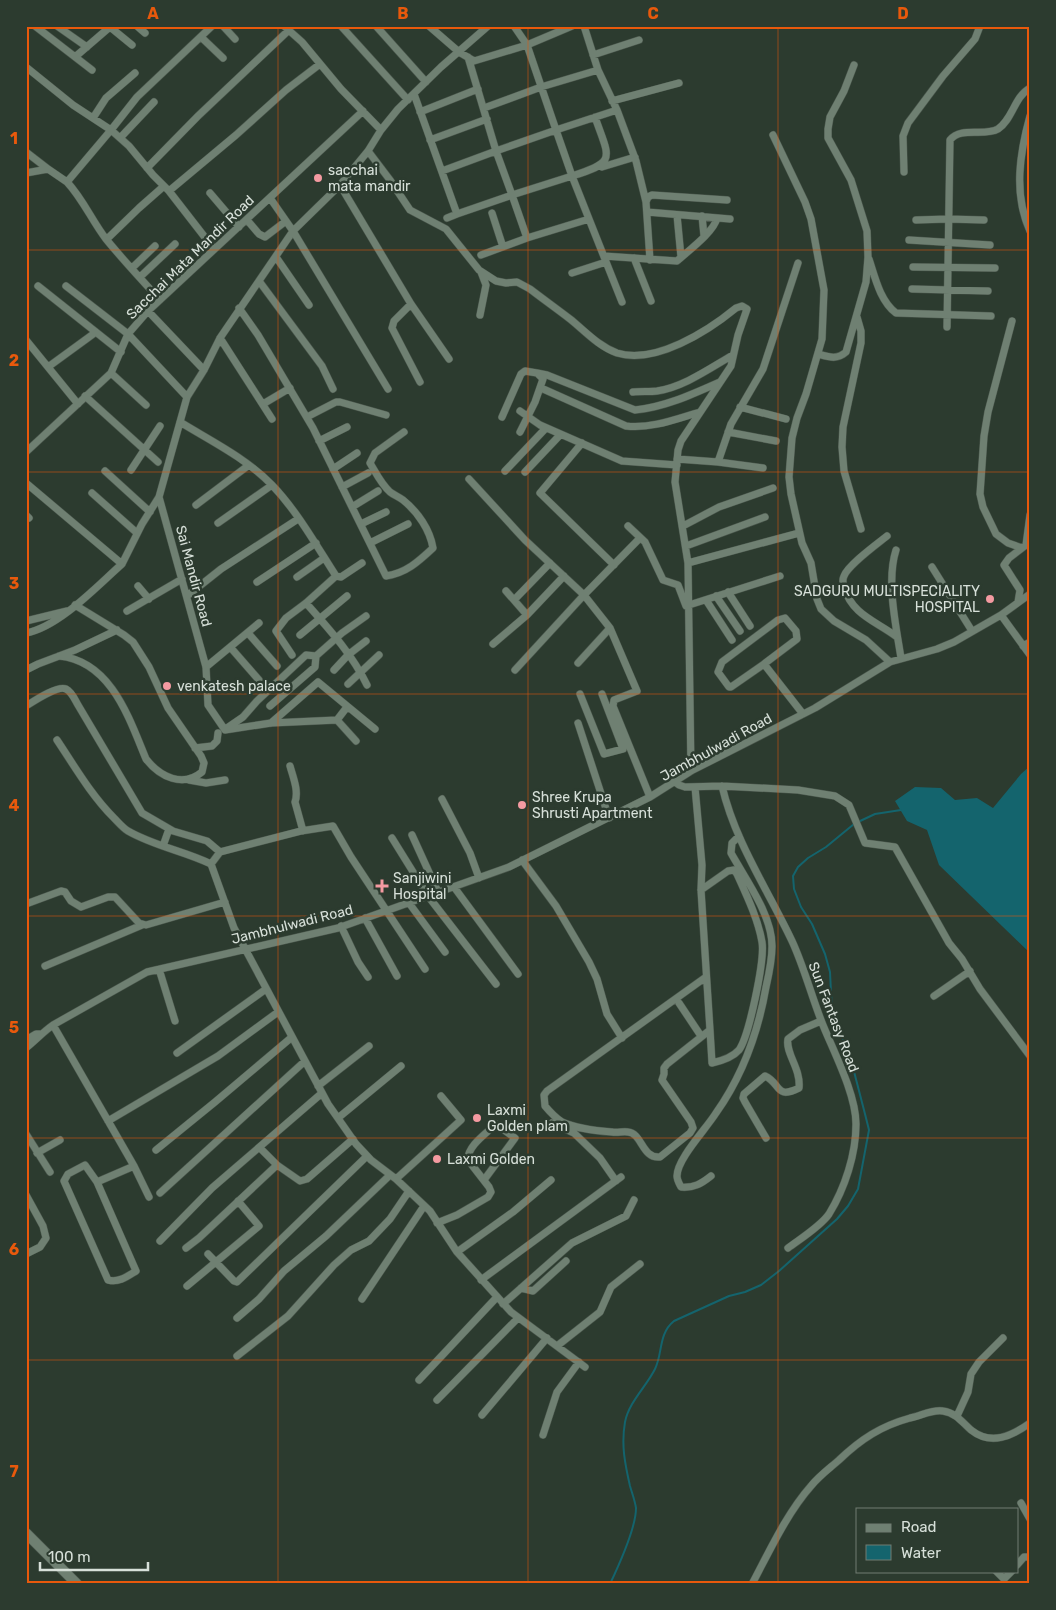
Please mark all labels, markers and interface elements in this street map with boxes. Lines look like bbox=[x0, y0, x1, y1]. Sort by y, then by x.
text: A bbox=[147, 4, 159, 23]
text: B bbox=[397, 4, 409, 23]
text: C bbox=[647, 4, 659, 23]
text: D bbox=[897, 4, 909, 23]
text: 1 bbox=[10, 129, 18, 148]
place label: sacchai mata mandir bbox=[328, 162, 411, 195]
marker: sacchai mata mandir bbox=[312, 172, 324, 184]
street label: Sacchai Mata Mandir Road bbox=[123, 192, 258, 323]
text: 2 bbox=[9, 351, 19, 370]
street label: Sai Mandir Road bbox=[172, 524, 215, 629]
text: 3 bbox=[9, 574, 19, 593]
place label: SADGURU MULTISPECIALITY HOSPITAL bbox=[794, 583, 980, 616]
marker: SADGURU MULTISPECIALITY HOSPITAL bbox=[984, 593, 996, 605]
place label: venkatesh palace bbox=[177, 678, 291, 695]
marker: venkatesh palace bbox=[161, 680, 173, 692]
street label: Jambhulwadi Road bbox=[658, 710, 775, 785]
place label: Shree Krupa Shrusti Apartment bbox=[532, 789, 653, 822]
text: 4 bbox=[9, 796, 20, 815]
marker: Shree Krupa Shrusti Apartment bbox=[516, 799, 528, 811]
place label: Sanjiwini Hospital bbox=[393, 870, 451, 903]
marker: Sanjiwini Hospital bbox=[375, 879, 389, 893]
street label: Jambhulwadi Road bbox=[230, 901, 355, 948]
street label: Sun Fantasy Road bbox=[805, 960, 862, 1075]
text: 5 bbox=[9, 1018, 19, 1037]
place label: Laxmi Golden plam bbox=[487, 1102, 568, 1135]
marker: Laxmi Golden plam bbox=[471, 1112, 483, 1124]
place label: Laxmi Golden bbox=[447, 1151, 535, 1168]
marker: Laxmi Golden bbox=[431, 1153, 443, 1165]
text: 6 bbox=[9, 1240, 19, 1259]
text: 7 bbox=[9, 1462, 19, 1481]
legend bbox=[856, 1508, 1018, 1572]
text: Road bbox=[901, 1518, 937, 1536]
scale bar bbox=[40, 1540, 148, 1572]
text: Water bbox=[901, 1544, 941, 1562]
text: 100 m bbox=[48, 1548, 90, 1566]

